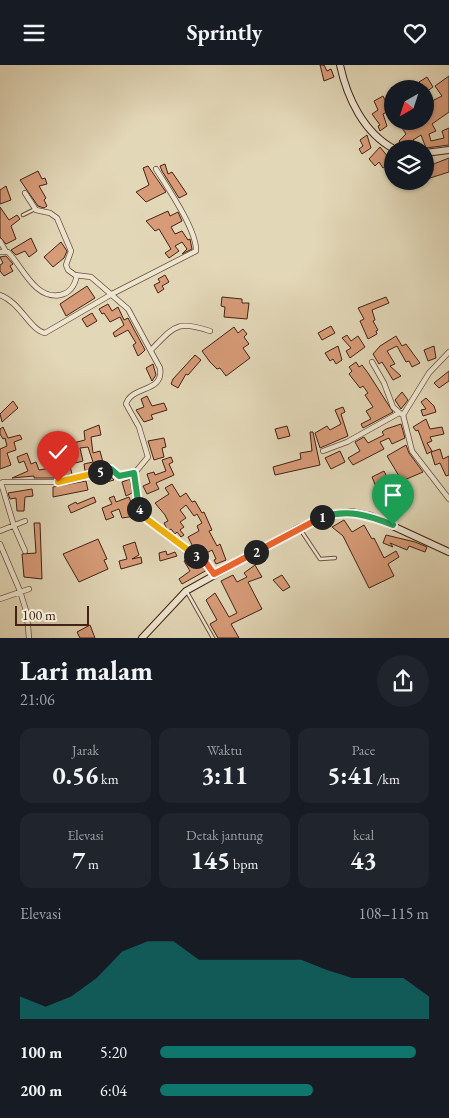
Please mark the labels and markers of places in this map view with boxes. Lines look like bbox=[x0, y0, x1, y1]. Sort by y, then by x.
pin bbox=[37, 431, 79, 482]
pin: 5 bbox=[88, 459, 112, 485]
pin bbox=[372, 474, 414, 525]
pin: 4 bbox=[126, 497, 152, 521]
pin: 1 bbox=[310, 505, 334, 529]
pin: 2 bbox=[244, 539, 268, 565]
pin: 3 bbox=[184, 543, 208, 569]

